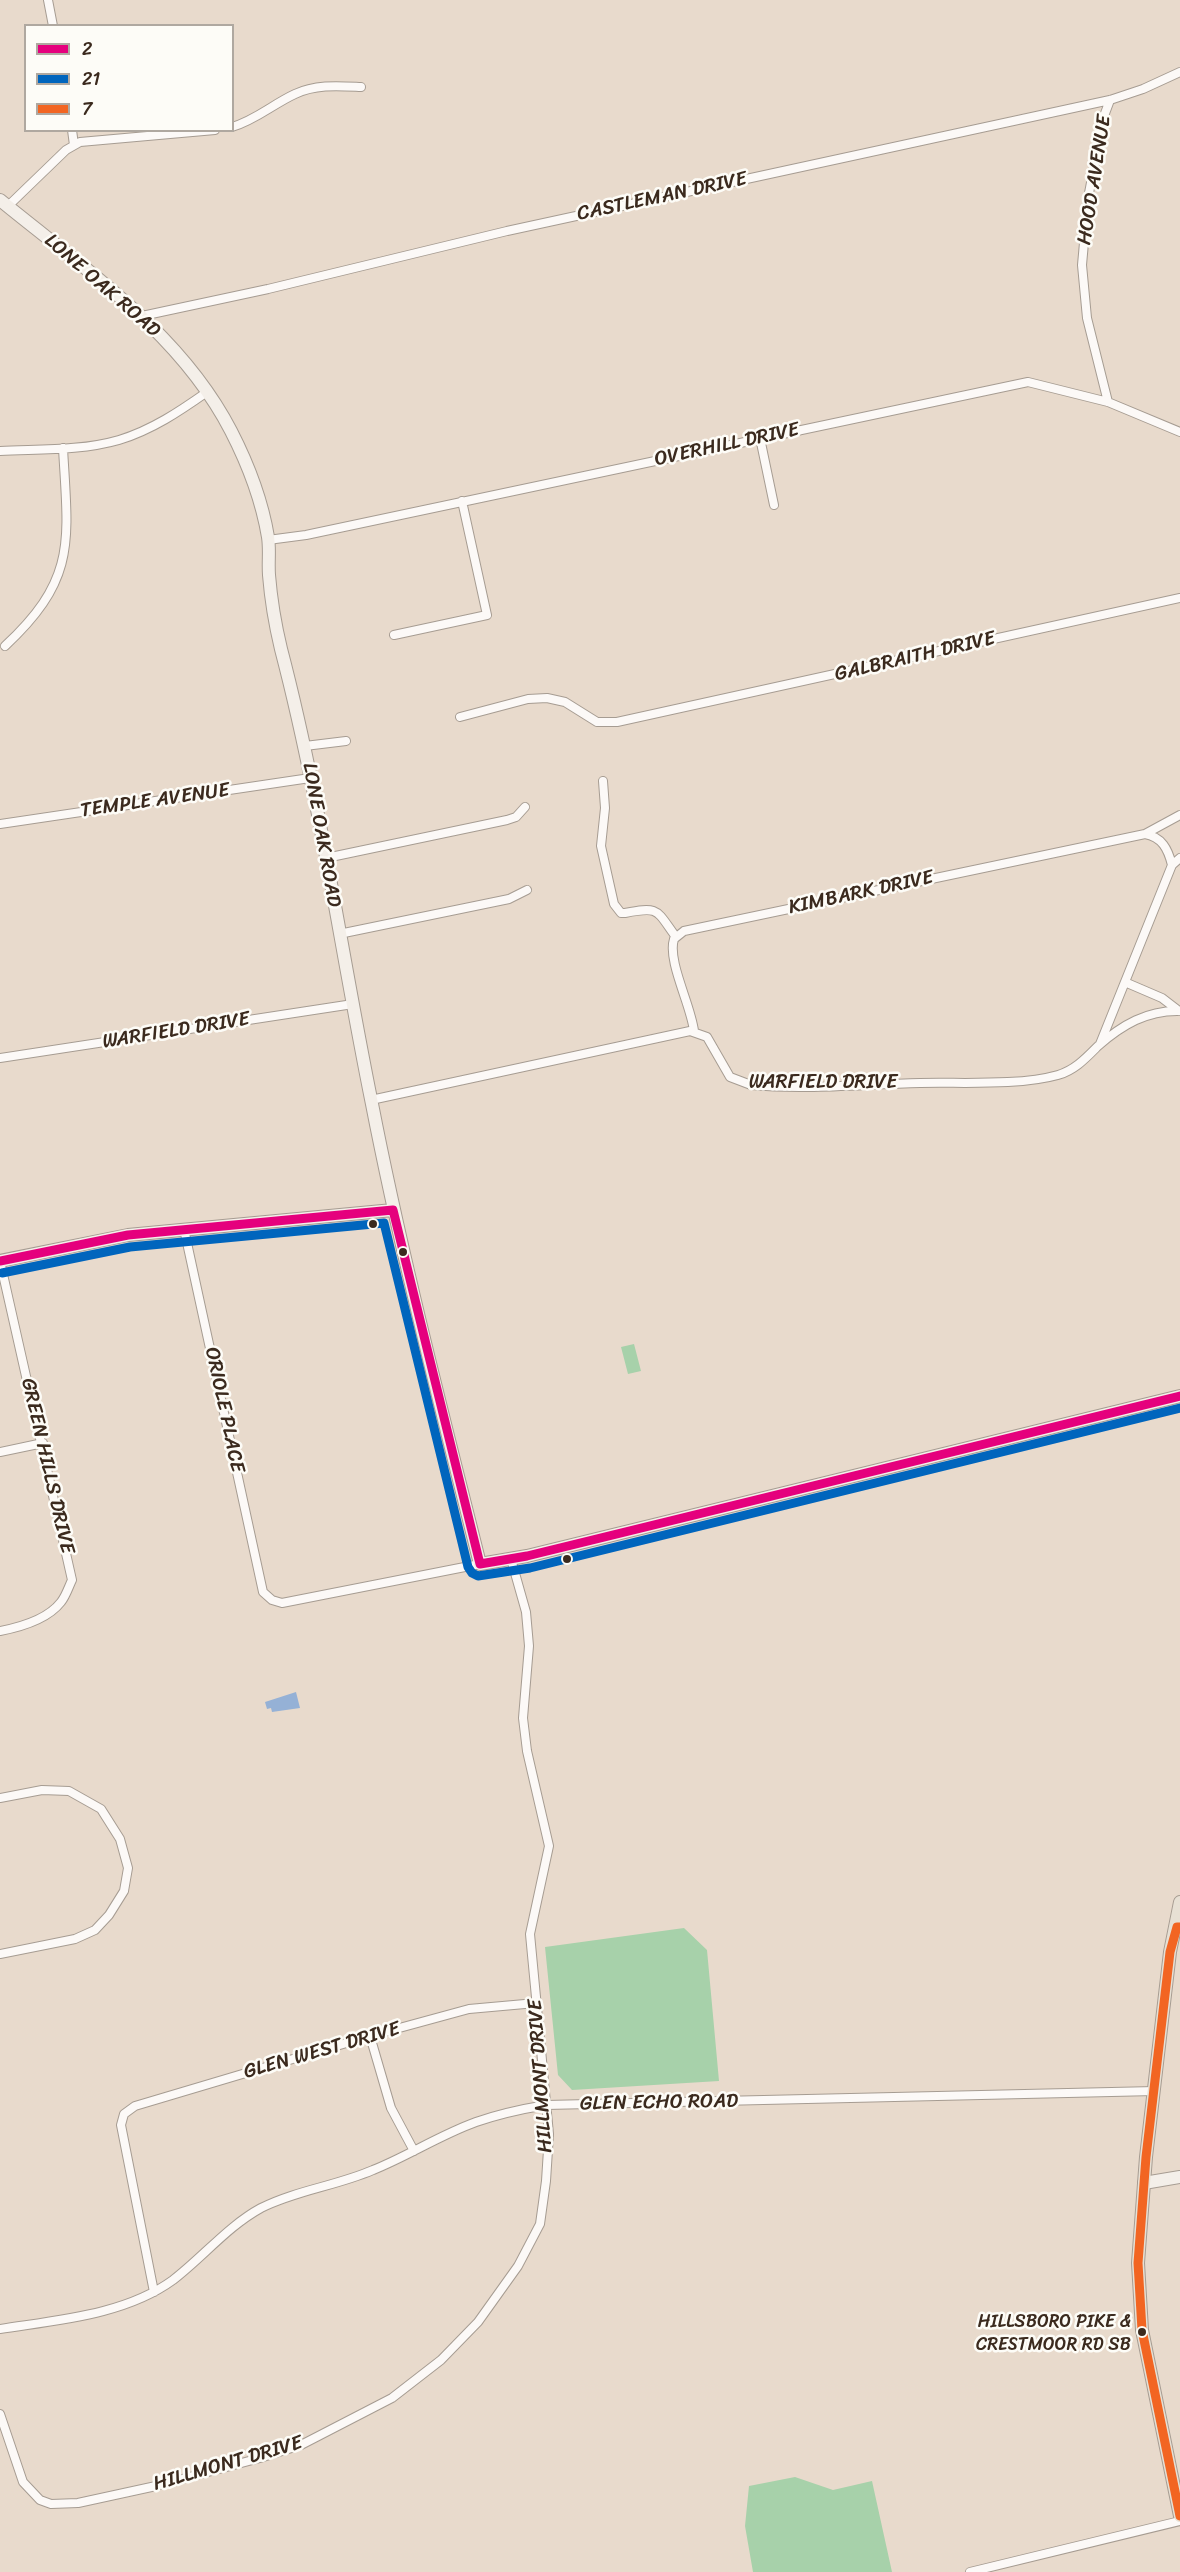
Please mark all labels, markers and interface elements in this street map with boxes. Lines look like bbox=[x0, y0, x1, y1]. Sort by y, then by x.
legend bbox=[24, 24, 234, 132]
text: 2 bbox=[82, 33, 92, 65]
text: 21 bbox=[82, 63, 100, 95]
text: 7 bbox=[82, 93, 92, 125]
street label: HOOD AVENUE bbox=[1073, 113, 1117, 247]
street label: CASTLEMAN DRIVE bbox=[575, 167, 749, 227]
street label: LONE OAK ROAD bbox=[39, 229, 165, 343]
street label: OVERHILL DRIVE bbox=[653, 418, 801, 472]
street label: GALBRAITH DRIVE bbox=[832, 627, 998, 687]
street label: LONE OAK ROAD bbox=[297, 761, 345, 909]
street label: TEMPLE AVENUE bbox=[79, 779, 231, 823]
street label: KIMBARK DRIVE bbox=[786, 866, 936, 920]
street label: WARFIELD DRIVE bbox=[101, 1008, 251, 1054]
street label: WARFIELD DRIVE bbox=[749, 1071, 897, 1095]
unlabelled marker bbox=[367, 1218, 379, 1230]
unlabelled marker bbox=[397, 1246, 409, 1258]
street label: ORIOLE PLACE bbox=[199, 1345, 249, 1475]
street label: GREEN HILLS DRIVE bbox=[15, 1376, 79, 1556]
unlabelled marker bbox=[561, 1553, 573, 1565]
street label: HILLMONT DRIVE bbox=[524, 1998, 558, 2154]
street label: GLEN WEST DRIVE bbox=[241, 2017, 403, 2085]
street label: GLEN ECHO ROAD bbox=[580, 2090, 738, 2116]
place label: HILLSBORO PIKE & CRESTMOOR RD SB bbox=[976, 2311, 1131, 2354]
marker: HILLSBORO PIKE & CRESTMOOR RD SB bbox=[1136, 2326, 1148, 2338]
street label: HILLMONT DRIVE bbox=[151, 2431, 305, 2497]

